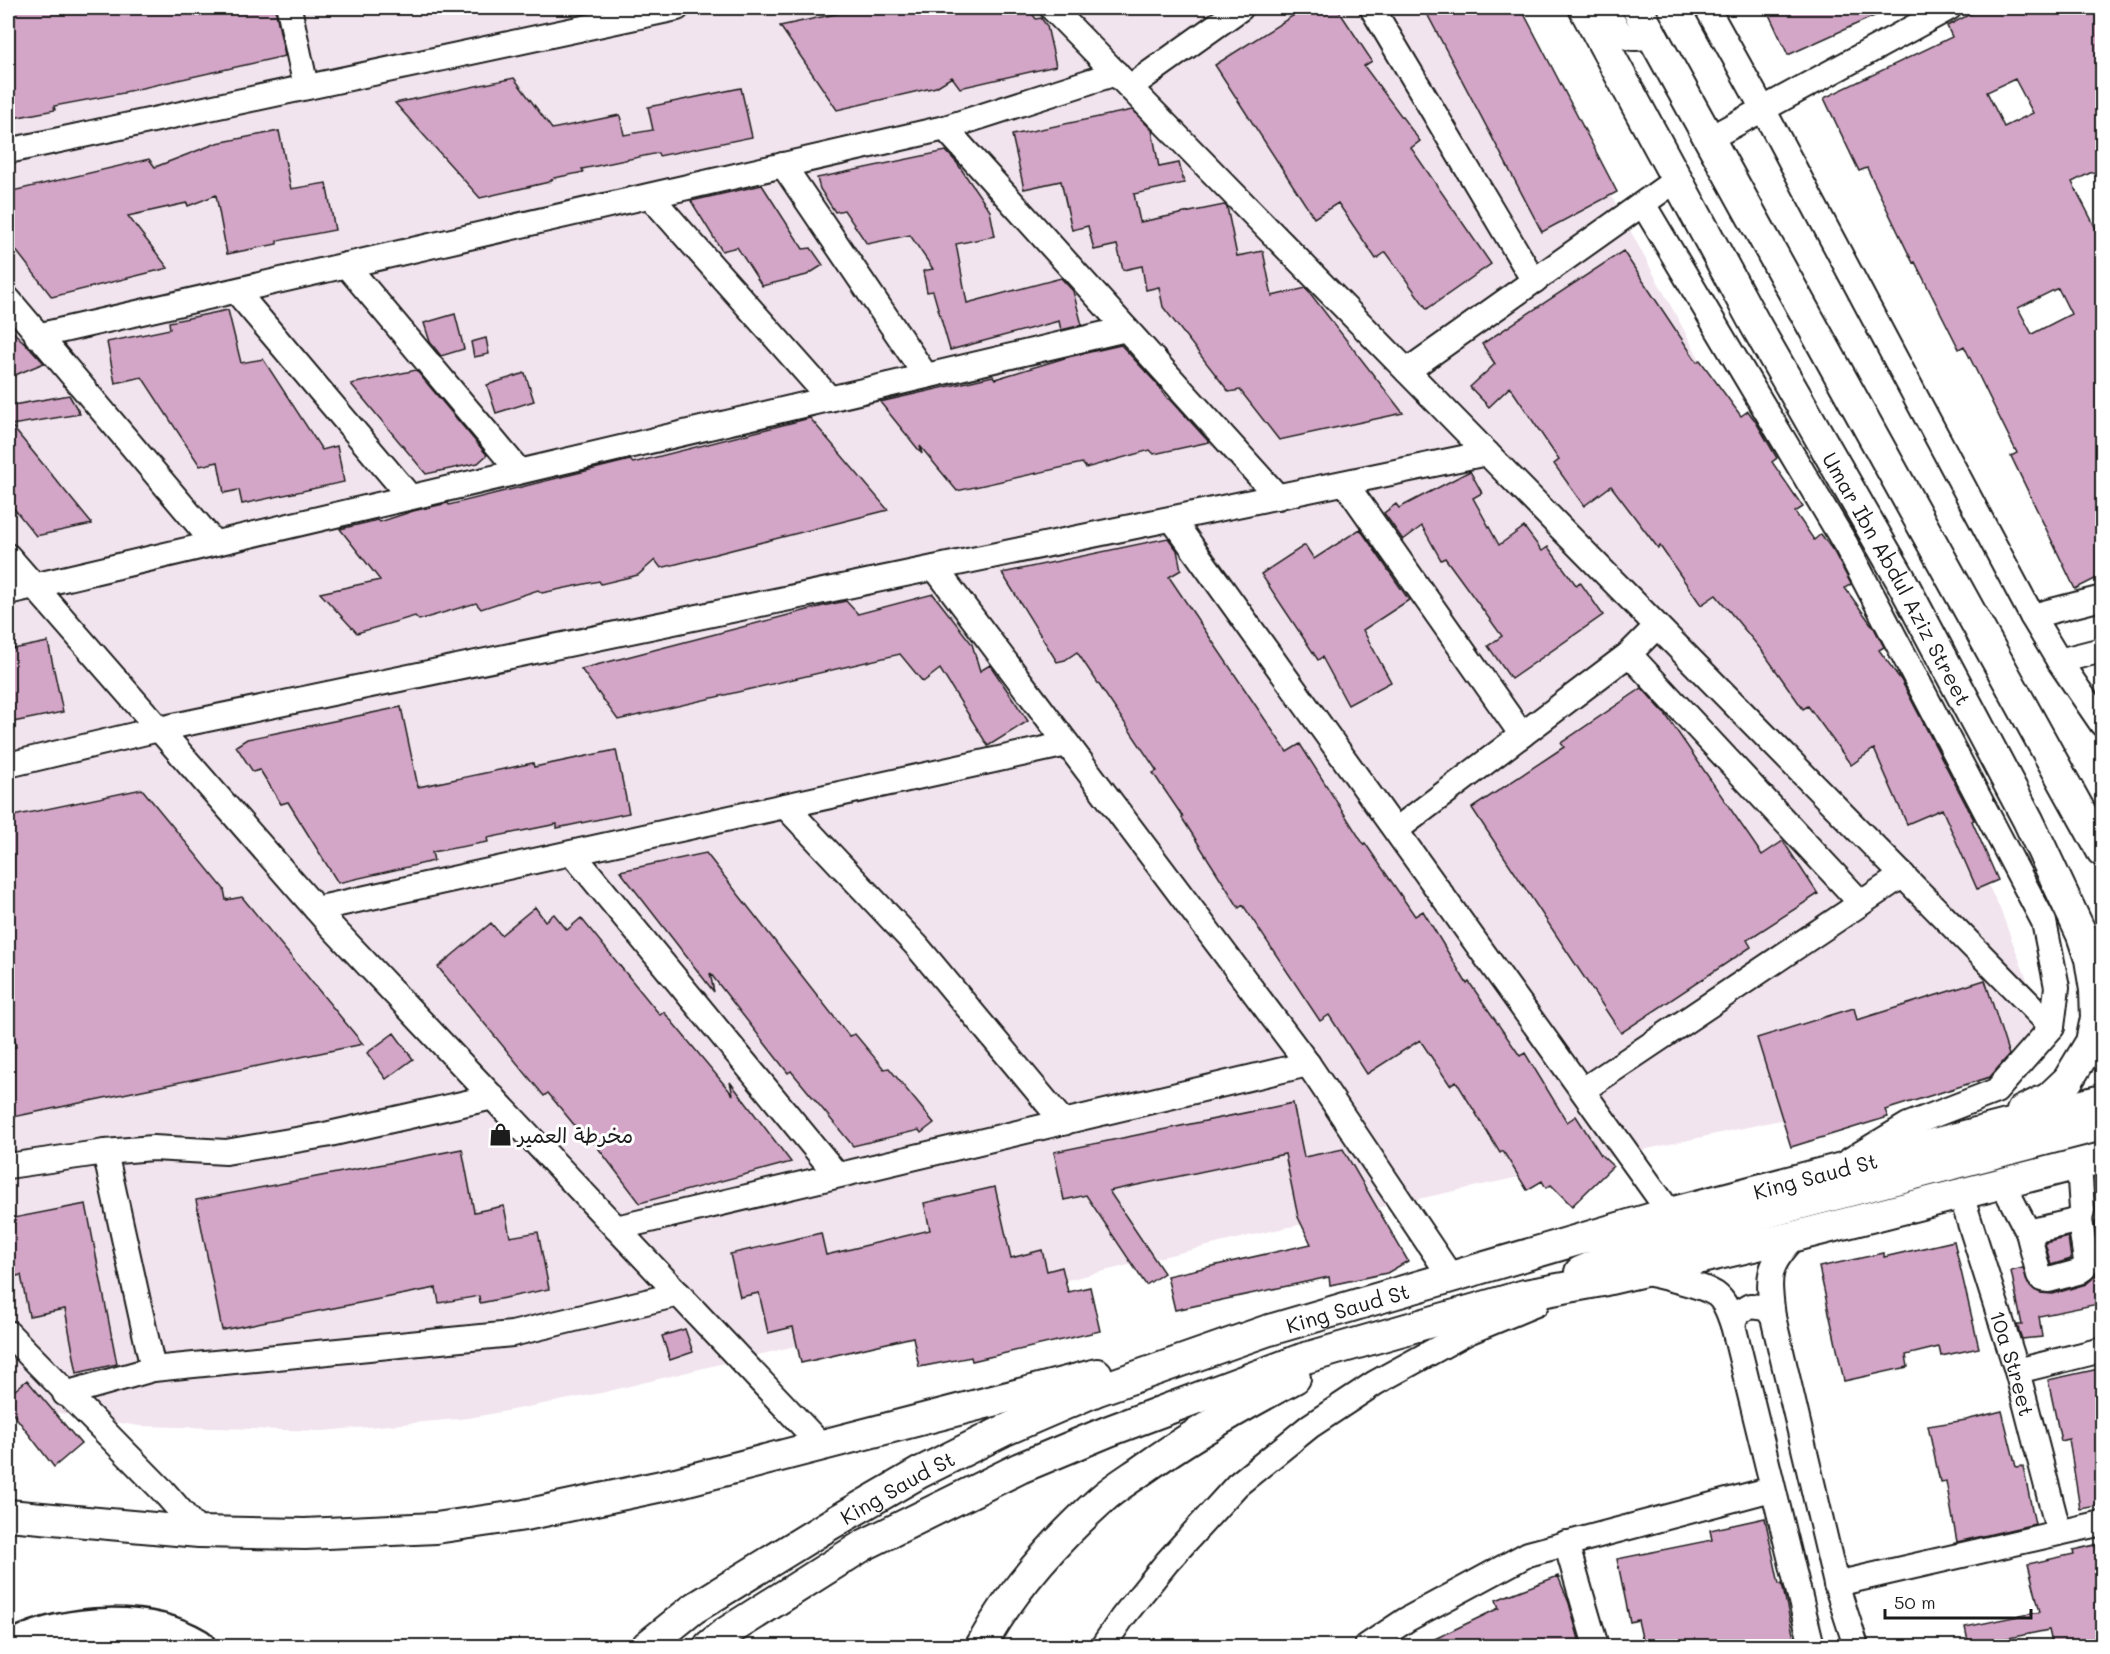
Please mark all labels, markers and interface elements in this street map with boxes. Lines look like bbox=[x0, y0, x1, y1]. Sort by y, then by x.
street label: Umar Ibn Abdul Aziz Street bbox=[1817, 447, 1978, 710]
shop icon: مخرطة العمير bbox=[487, 1121, 513, 1147]
place label: مخرطة العمير bbox=[516, 1121, 633, 1148]
street label: King Saud St bbox=[1750, 1146, 1880, 1204]
street label: King Saud St bbox=[1282, 1276, 1412, 1338]
street label: 10a Street bbox=[1985, 1307, 2042, 1419]
street label: King Saud St bbox=[835, 1444, 959, 1530]
scale bar bbox=[1885, 1582, 2030, 1620]
text: 50 m bbox=[1894, 1590, 1936, 1614]

